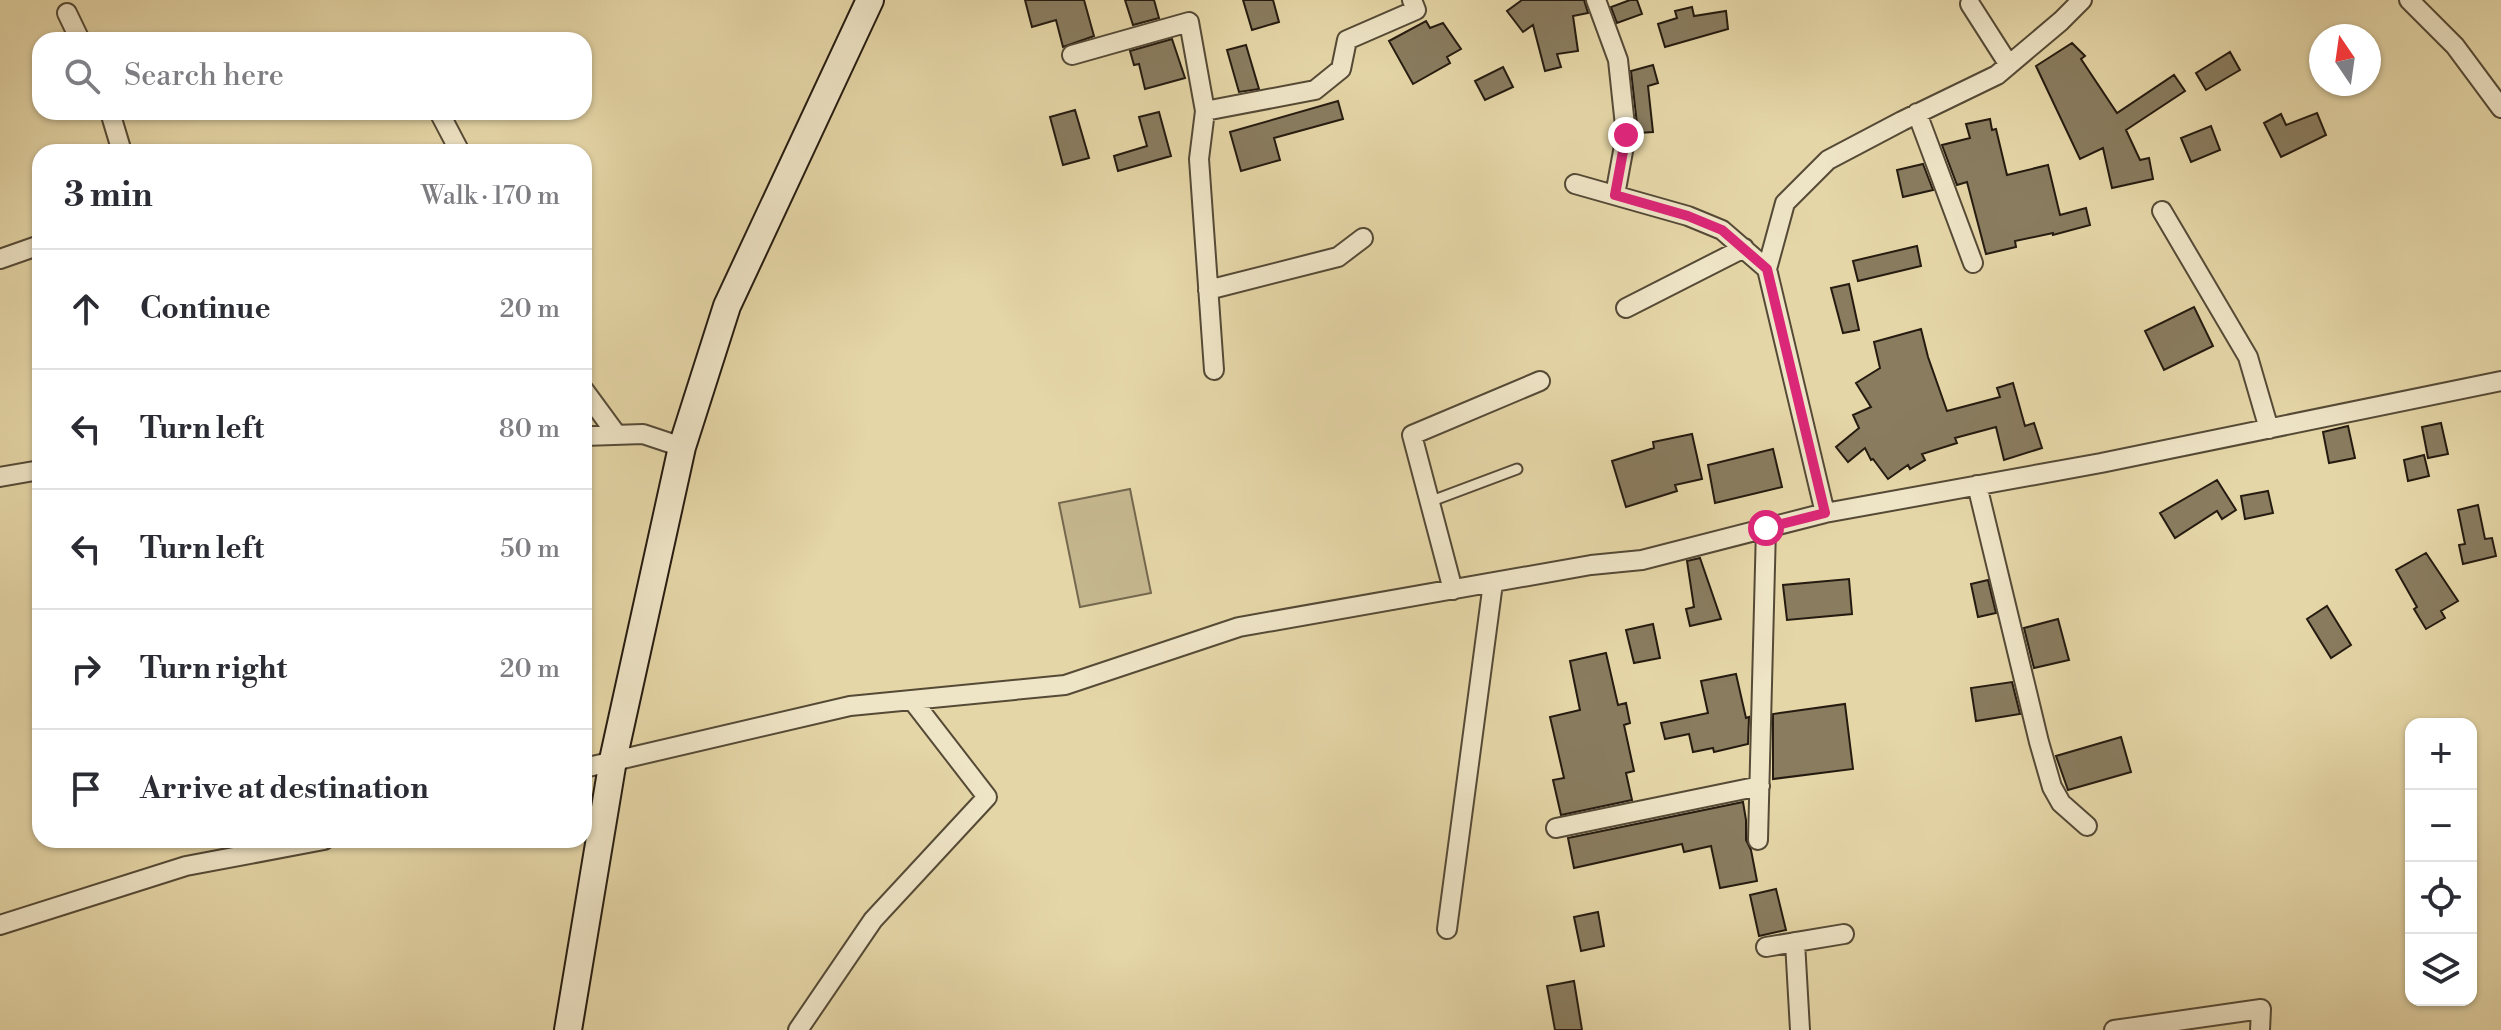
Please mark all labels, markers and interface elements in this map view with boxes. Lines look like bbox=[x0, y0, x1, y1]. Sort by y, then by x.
north arrow bbox=[2309, 24, 2381, 96]
search box bbox=[32, 32, 592, 120]
icon: search bbox=[60, 54, 104, 98]
text: Search here bbox=[124, 57, 284, 95]
route end bbox=[1608, 117, 1644, 153]
text: 3 min bbox=[64, 175, 153, 217]
text: Walk · 170 m bbox=[421, 180, 560, 212]
icon: ahead bbox=[64, 287, 108, 331]
text: Continue bbox=[140, 290, 271, 328]
text: 20 m bbox=[500, 293, 560, 325]
icon: left bbox=[64, 407, 108, 451]
text: Turn left bbox=[140, 410, 264, 448]
text: 80 m bbox=[499, 413, 560, 445]
route start bbox=[1748, 510, 1784, 546]
icon: left bbox=[64, 527, 108, 571]
text: Turn left bbox=[140, 530, 264, 568]
text: 50 m bbox=[500, 533, 560, 565]
icon: right bbox=[64, 647, 108, 691]
text: Turn right bbox=[140, 650, 287, 688]
text: 20 m bbox=[500, 653, 560, 685]
map controls bbox=[2405, 718, 2477, 1006]
button: + bbox=[2405, 718, 2477, 790]
icon: arrive bbox=[64, 767, 108, 811]
text: Arrive at destination bbox=[140, 770, 429, 808]
button: − bbox=[2405, 790, 2477, 862]
button: locate bbox=[2405, 862, 2477, 934]
button: layers bbox=[2405, 934, 2477, 1006]

